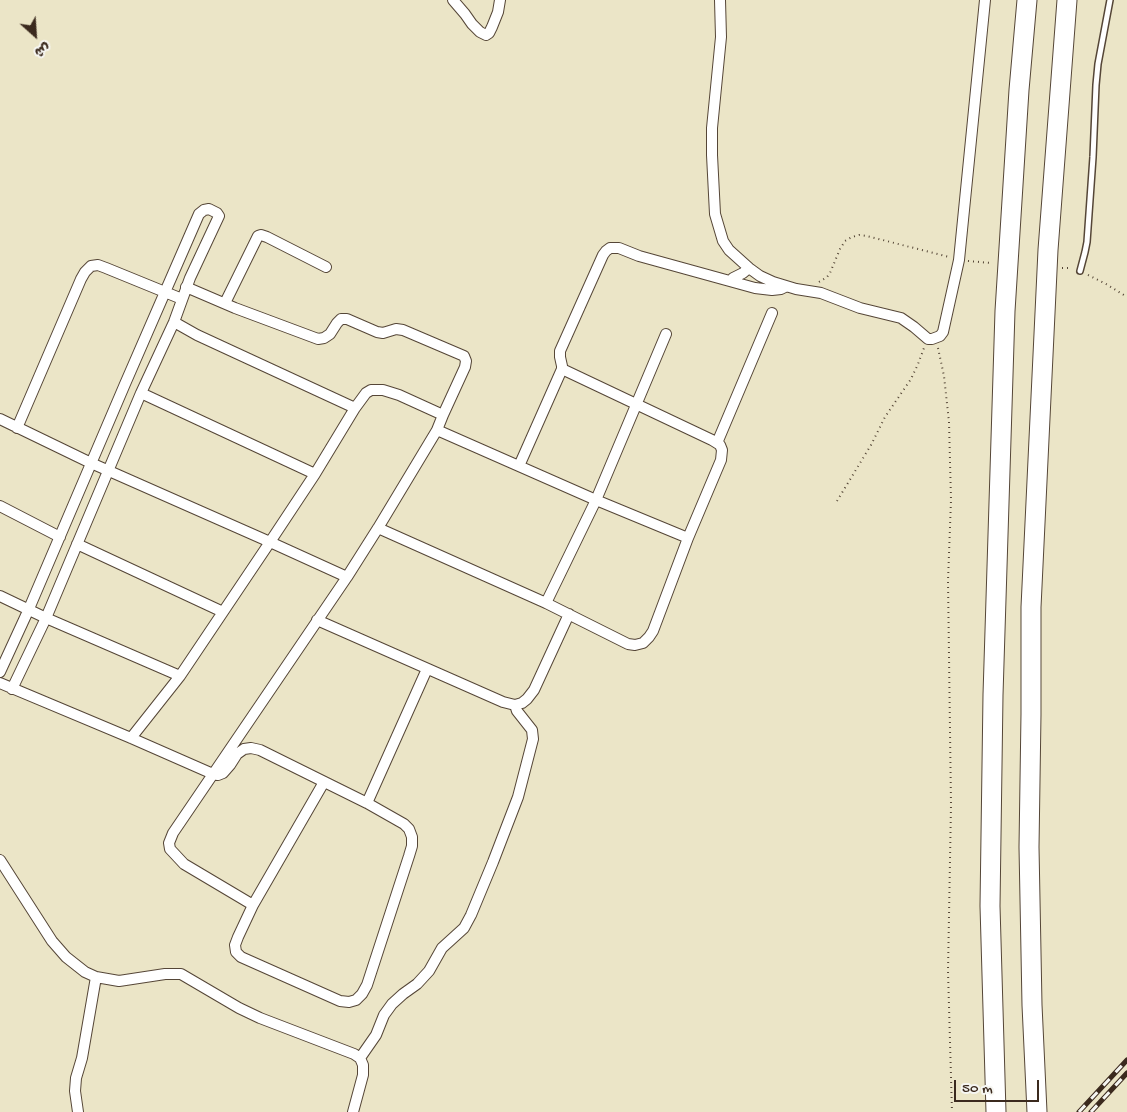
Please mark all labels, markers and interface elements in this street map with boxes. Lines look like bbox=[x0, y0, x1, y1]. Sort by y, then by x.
north arrow bbox=[10, 10, 60, 60]
text: ش bbox=[31, 38, 52, 60]
scale bar bbox=[957, 1070, 1042, 1102]
text: 50 m bbox=[962, 1080, 993, 1098]

